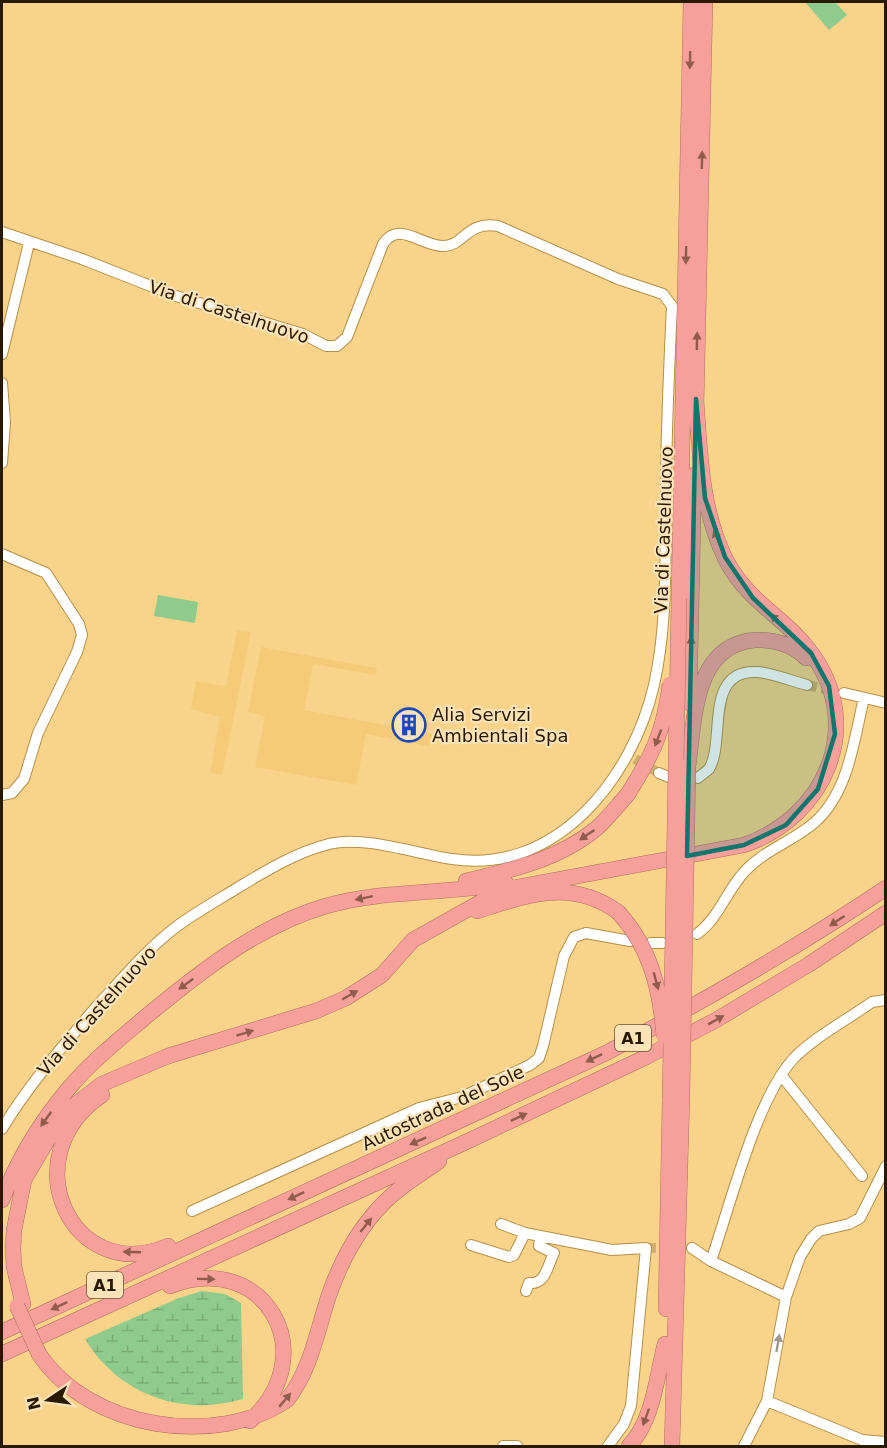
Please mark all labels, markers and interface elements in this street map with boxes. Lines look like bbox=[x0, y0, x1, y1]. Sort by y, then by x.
one-way arrow bbox=[685, 50, 695, 69]
one-way arrow bbox=[697, 150, 707, 169]
one-way arrow bbox=[681, 245, 691, 264]
street label: Via di Castelnuovo bbox=[146, 276, 312, 347]
one-way arrow bbox=[692, 331, 702, 350]
street label: Via di Castelnuovo bbox=[650, 446, 677, 614]
one-way arrow bbox=[712, 528, 722, 546]
one-way arrow bbox=[770, 614, 785, 627]
one-way arrow bbox=[686, 635, 695, 654]
place label: Alia Servizi Ambientali Spa bbox=[432, 704, 568, 746]
building icon: Alia Servizi Ambientali Spa bbox=[391, 707, 427, 743]
one-way arrow bbox=[653, 729, 663, 747]
one-way arrow bbox=[578, 829, 595, 840]
one-way arrow bbox=[355, 893, 373, 903]
one-way arrow bbox=[829, 915, 845, 927]
street label: Via di Castelnuovo bbox=[33, 941, 160, 1080]
one-way arrow bbox=[652, 972, 661, 990]
one-way arrow bbox=[179, 978, 195, 990]
one-way arrow bbox=[342, 990, 359, 1000]
one-way arrow bbox=[708, 1014, 724, 1025]
road number: A1 bbox=[615, 1025, 651, 1051]
one-way arrow bbox=[236, 1027, 254, 1037]
one-way arrow bbox=[586, 1054, 603, 1063]
street label: Autostrada del Sole bbox=[358, 1061, 527, 1154]
one-way arrow bbox=[40, 1110, 52, 1126]
one-way arrow bbox=[510, 1113, 527, 1122]
one-way arrow bbox=[408, 1136, 426, 1146]
one-way arrow bbox=[287, 1192, 304, 1201]
one-way arrow bbox=[359, 1217, 372, 1233]
one-way arrow bbox=[123, 1247, 142, 1257]
road number: A1 bbox=[87, 1272, 123, 1298]
one-way arrow bbox=[197, 1274, 216, 1283]
one-way arrow bbox=[51, 1301, 68, 1310]
one-way arrow bbox=[773, 1334, 782, 1353]
north arrow bbox=[18, 1370, 78, 1430]
one-way arrow bbox=[278, 1393, 291, 1408]
text: N bbox=[23, 1395, 45, 1412]
one-way arrow bbox=[641, 1408, 651, 1426]

